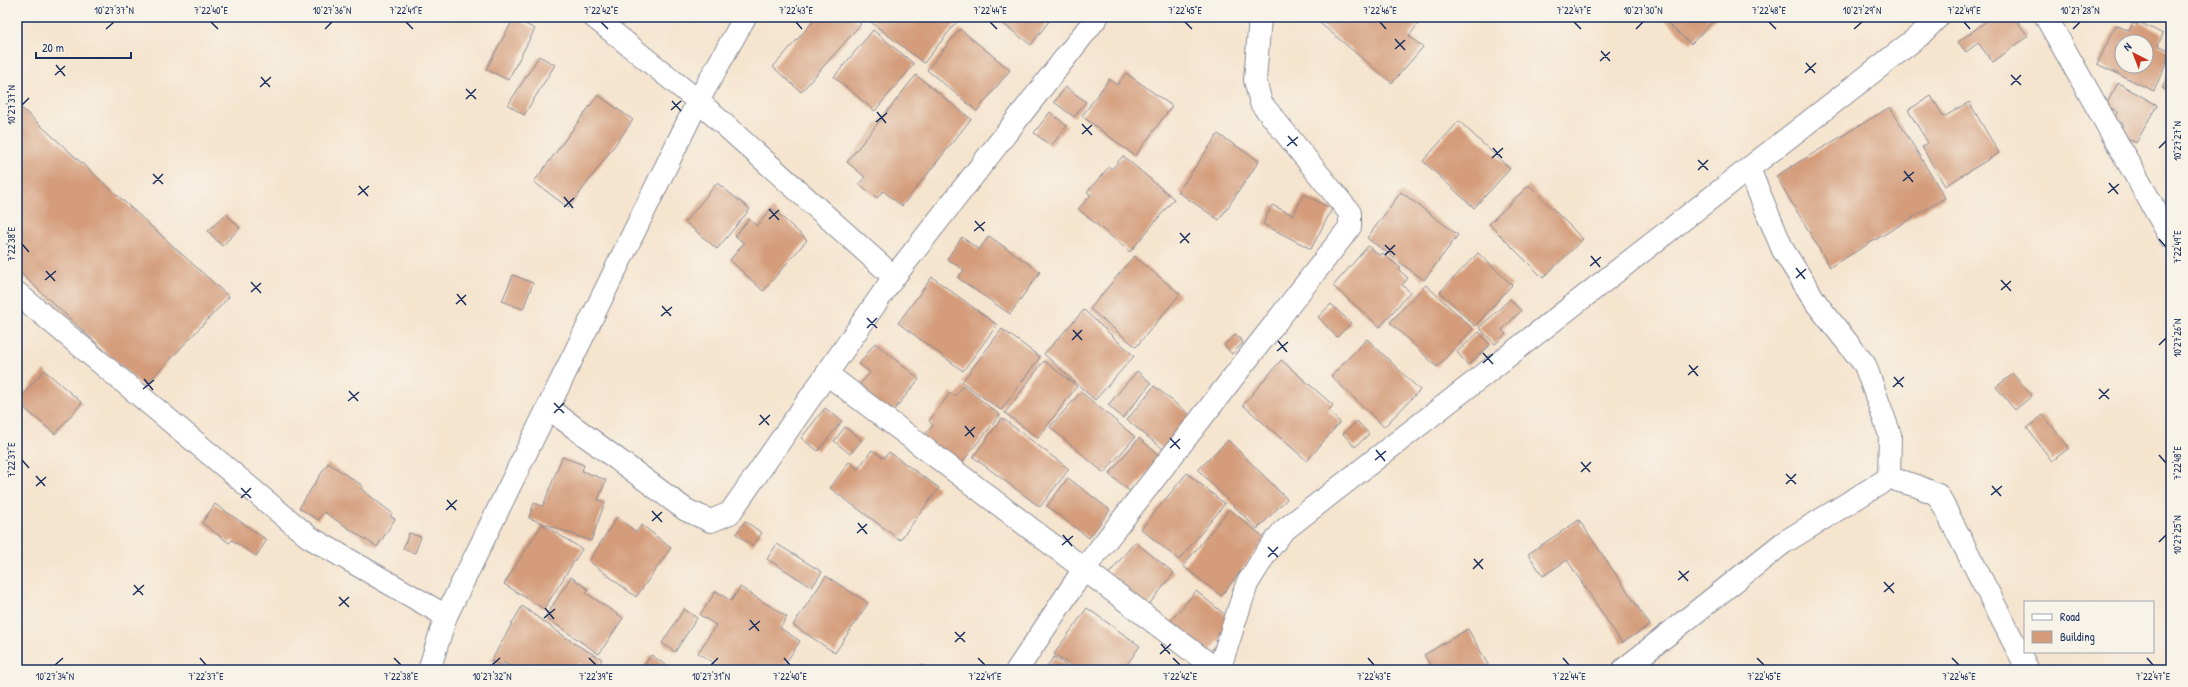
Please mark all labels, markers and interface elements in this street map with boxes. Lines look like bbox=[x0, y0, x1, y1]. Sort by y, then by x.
text: 10°27'37"N bbox=[94, 4, 134, 17]
text: 7°22'40"E bbox=[194, 4, 229, 17]
text: 10°27'36"N bbox=[313, 4, 351, 17]
text: 7°22'41"E bbox=[389, 4, 423, 17]
text: 7°22'42"E bbox=[584, 4, 619, 17]
text: 7°22'43"E bbox=[779, 4, 814, 17]
text: 7°22'44"E bbox=[973, 4, 1007, 17]
text: 7°22'45"E bbox=[1168, 4, 1202, 17]
text: 7°22'46"E bbox=[1363, 4, 1397, 17]
text: 7°22'47"E bbox=[1557, 4, 1592, 17]
text: 10°27'30"N bbox=[1623, 4, 1663, 17]
text: 7°22'48"E bbox=[1752, 4, 1786, 17]
text: 10°27'29"N bbox=[1843, 4, 1881, 17]
text: 7°22'49"E bbox=[1947, 4, 1981, 17]
text: 10°27'28"N bbox=[2060, 4, 2100, 17]
scale bar bbox=[36, 34, 131, 60]
north arrow bbox=[2114, 34, 2154, 74]
text: 20 m bbox=[42, 39, 64, 56]
text: N bbox=[2120, 39, 2134, 54]
text: 10°27'37"N bbox=[5, 85, 18, 125]
text: 10°27'27"N bbox=[2171, 121, 2184, 161]
text: 7°22'38"E bbox=[5, 226, 18, 261]
text: 7°22'49"E bbox=[2171, 230, 2184, 264]
text: 10°27'26"N bbox=[2171, 319, 2184, 357]
text: 7°22'37"E bbox=[5, 442, 18, 478]
text: 7°22'48"E bbox=[2171, 446, 2184, 480]
text: 10°27'25"N bbox=[2171, 516, 2184, 554]
legend bbox=[2024, 601, 2154, 653]
text: Road bbox=[2060, 608, 2080, 625]
text: Building bbox=[2060, 628, 2095, 645]
text: 10°27'34"N bbox=[36, 670, 74, 683]
text: 7°22'37"E bbox=[188, 670, 224, 683]
text: 7°22'38"E bbox=[384, 670, 419, 683]
text: 10°27'32"N bbox=[472, 670, 512, 683]
text: 7°22'39"E bbox=[579, 670, 614, 683]
text: 10°27'31"N bbox=[692, 670, 730, 683]
text: 7°22'40"E bbox=[773, 670, 808, 683]
text: 7°22'41"E bbox=[968, 670, 1002, 683]
text: 7°22'42"E bbox=[1163, 670, 1198, 683]
text: 7°22'43"E bbox=[1357, 670, 1392, 683]
text: 7°22'44"E bbox=[1552, 670, 1586, 683]
text: 7°22'45"E bbox=[1747, 670, 1781, 683]
text: 7°22'46"E bbox=[1942, 670, 1976, 683]
text: 7°22'47"E bbox=[2136, 670, 2171, 683]

